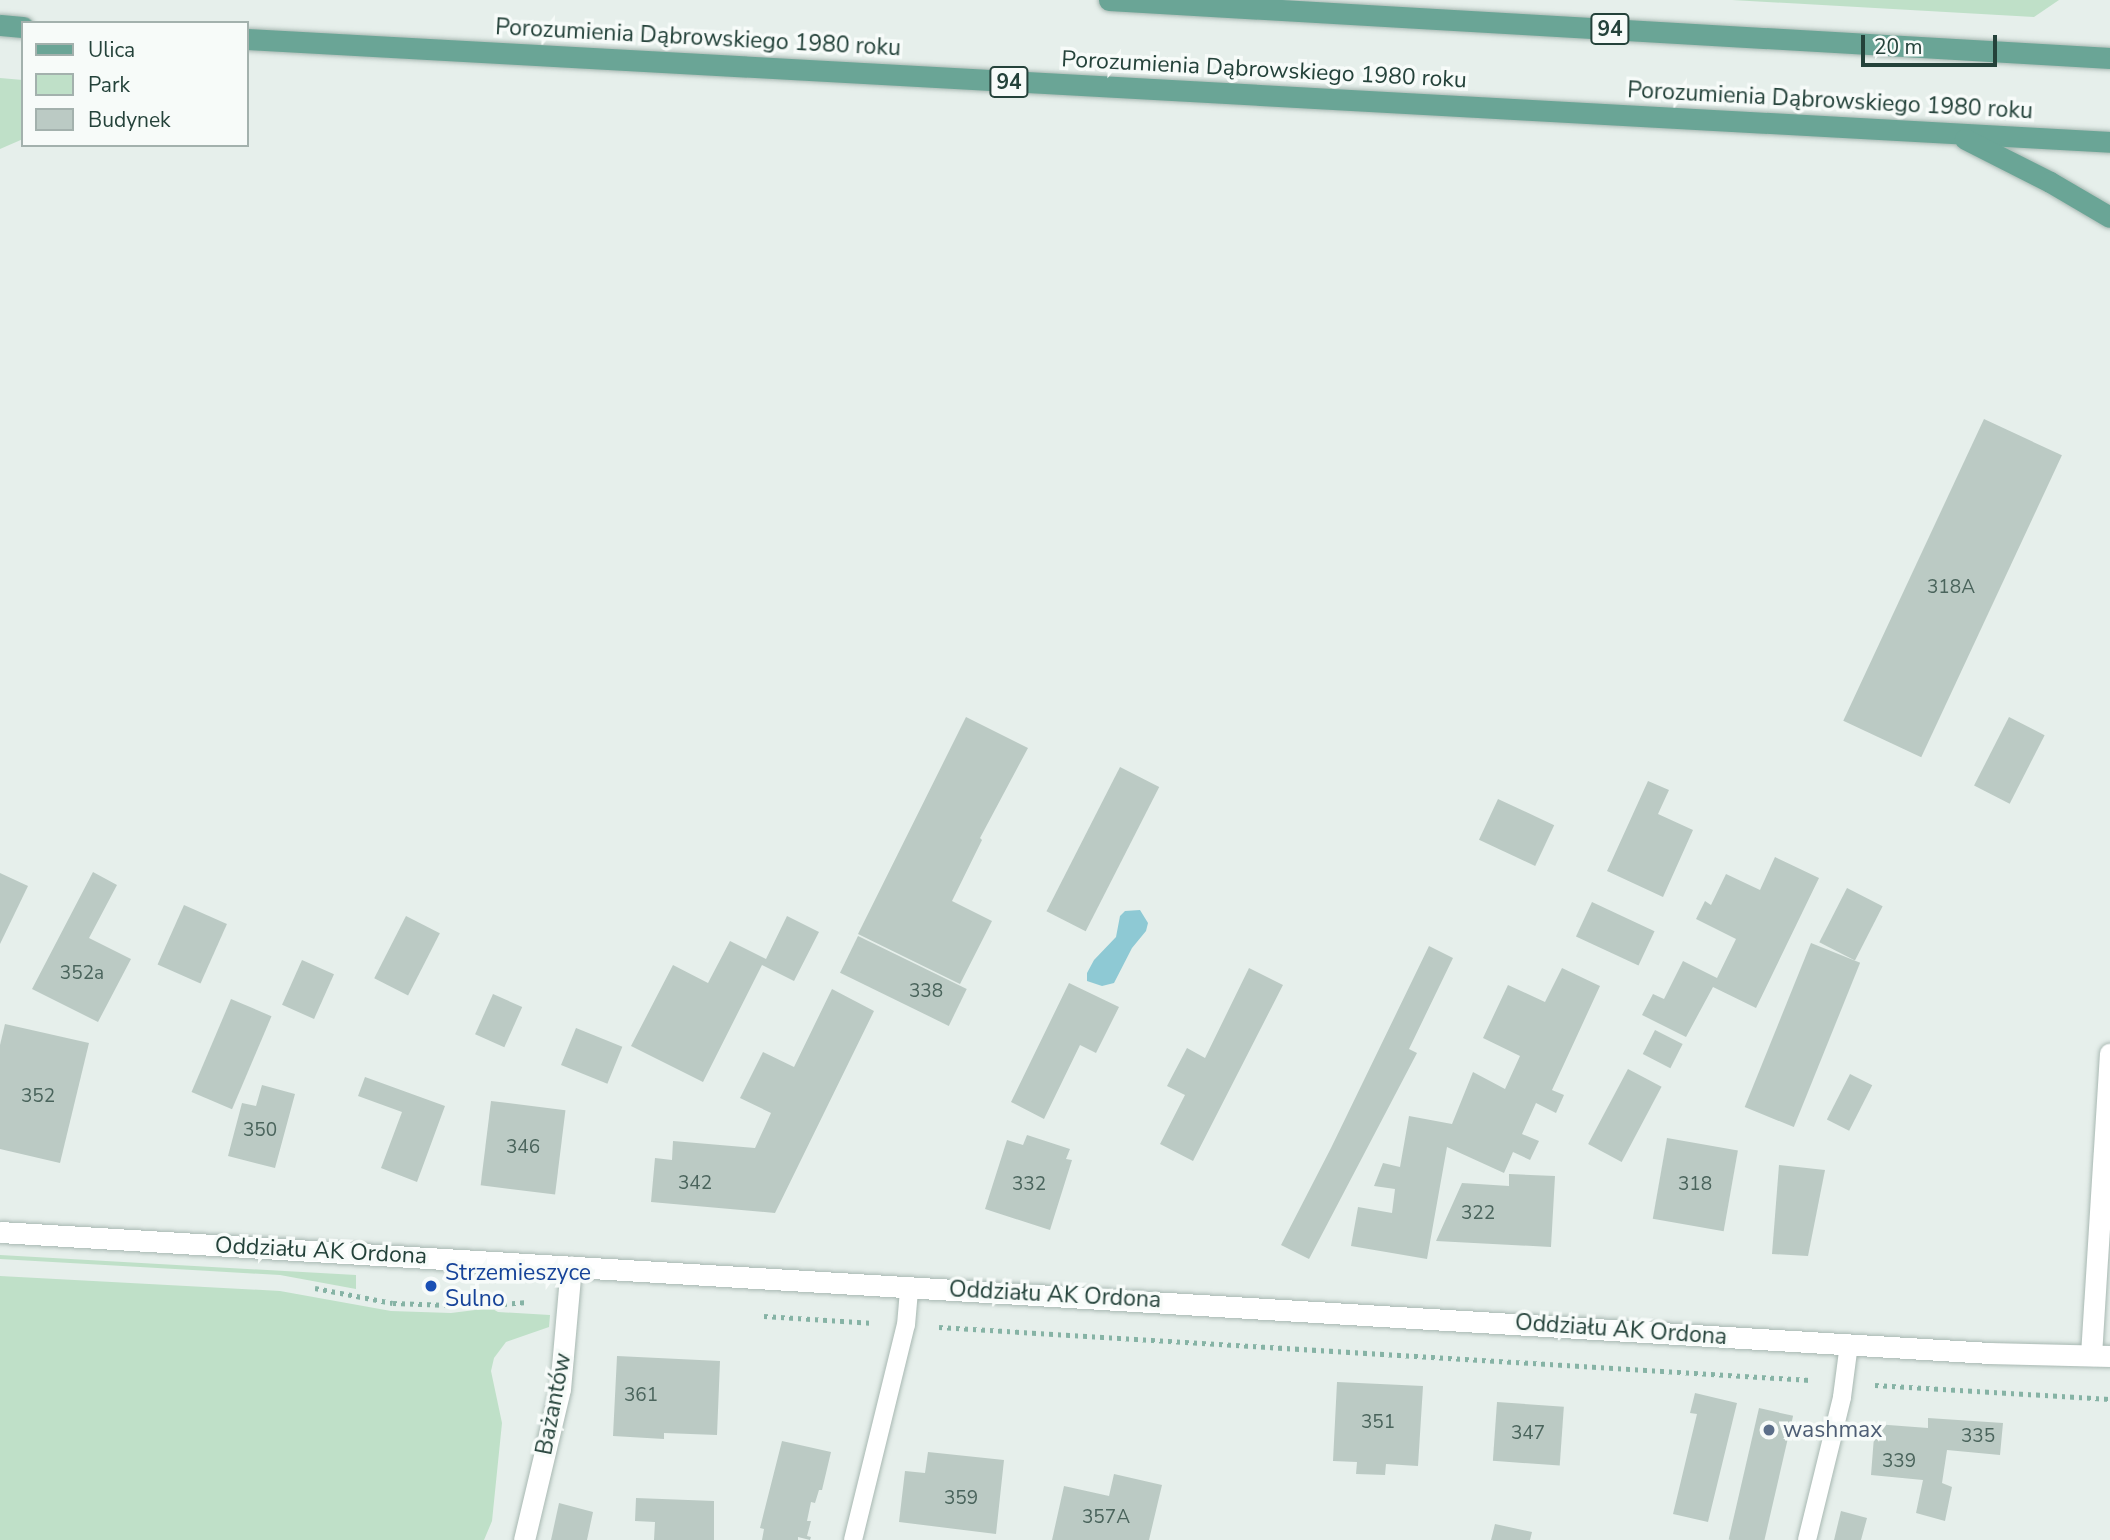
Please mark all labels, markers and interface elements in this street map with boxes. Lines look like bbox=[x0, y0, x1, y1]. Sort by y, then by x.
road number: 94 bbox=[1589, 12, 1631, 46]
street label: Porozumienia Dąbrowskiego 1980 roku bbox=[495, 14, 901, 62]
legend bbox=[21, 21, 248, 147]
scale bar bbox=[1865, 21, 2002, 65]
text: 20 m bbox=[1874, 33, 1923, 61]
text: Ulica bbox=[88, 36, 135, 64]
street label: Porozumienia Dąbrowskiego 1980 roku bbox=[1061, 46, 1467, 94]
road number: 94 bbox=[988, 64, 1030, 100]
text: Park bbox=[88, 71, 130, 99]
street label: Porozumienia Dąbrowskiego 1980 roku bbox=[1627, 77, 2033, 125]
text: Budynek bbox=[88, 106, 171, 134]
house number: 318A bbox=[1927, 577, 1975, 599]
house number: 352a bbox=[60, 963, 104, 985]
house number: 338 bbox=[909, 981, 943, 1003]
house number: 352 bbox=[21, 1086, 55, 1108]
house number: 350 bbox=[243, 1120, 277, 1142]
house number: 346 bbox=[506, 1137, 540, 1159]
house number: 342 bbox=[678, 1173, 712, 1195]
house number: 332 bbox=[1012, 1174, 1046, 1196]
house number: 318 bbox=[1678, 1174, 1712, 1196]
house number: 322 bbox=[1461, 1203, 1495, 1225]
street label: Oddziału AK Ordona bbox=[214, 1232, 428, 1270]
place label: Strzemieszyce Sulno bbox=[445, 1259, 591, 1313]
street label: Oddziału AK Ordona bbox=[948, 1276, 1162, 1314]
marker: Strzemieszyce Sulno bbox=[423, 1278, 439, 1294]
street label: Oddziału AK Ordona bbox=[1514, 1309, 1728, 1351]
street label: Bażantów bbox=[531, 1351, 577, 1457]
house number: 361 bbox=[624, 1385, 658, 1407]
house number: 351 bbox=[1361, 1412, 1395, 1434]
place label: washmax bbox=[1783, 1416, 1882, 1444]
marker: washmax bbox=[1761, 1422, 1777, 1438]
house number: 347 bbox=[1511, 1423, 1545, 1445]
house number: 335 bbox=[1961, 1426, 1995, 1448]
house number: 339 bbox=[1882, 1451, 1916, 1473]
house number: 359 bbox=[944, 1488, 978, 1510]
house number: 357A bbox=[1082, 1507, 1130, 1529]

